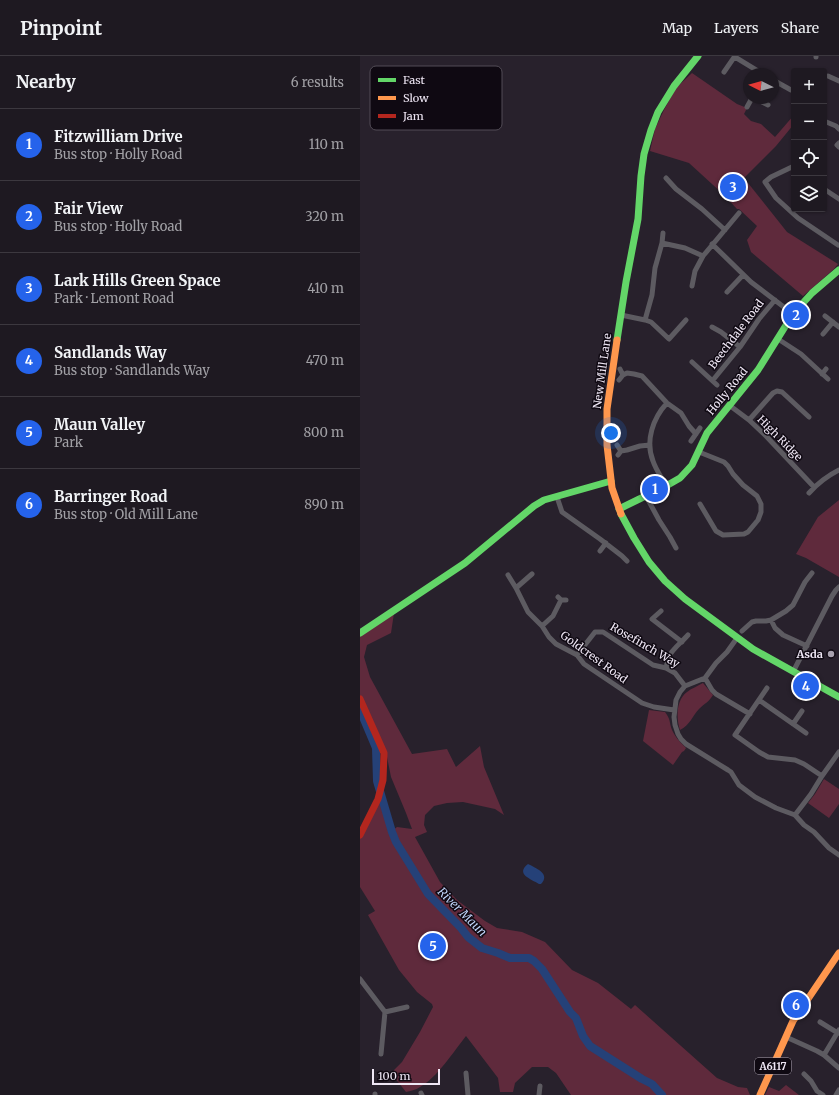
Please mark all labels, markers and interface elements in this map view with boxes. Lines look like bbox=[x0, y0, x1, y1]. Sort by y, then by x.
text: Pinpoint bbox=[20, 16, 102, 40]
text: Map bbox=[662, 19, 692, 37]
text: Layers bbox=[714, 19, 759, 37]
text: Share bbox=[781, 19, 819, 37]
legend bbox=[370, 66, 502, 130]
north arrow bbox=[743, 68, 779, 104]
map controls bbox=[791, 68, 827, 212]
button: + bbox=[791, 68, 827, 104]
text: Nearby bbox=[16, 71, 76, 93]
text: Fast bbox=[403, 73, 426, 87]
text: 6 results bbox=[291, 74, 344, 91]
text: Slow bbox=[403, 91, 429, 105]
button: − bbox=[791, 104, 827, 140]
text: Jam bbox=[402, 109, 424, 123]
text: Fitzwilliam Drive bbox=[54, 127, 183, 146]
text: 1 bbox=[26, 136, 32, 153]
text: 110 m bbox=[309, 136, 344, 153]
button: locate bbox=[791, 140, 827, 176]
text: Bus stop · Holly Road bbox=[54, 146, 182, 163]
pin: 3 bbox=[720, 172, 746, 202]
button: layers bbox=[791, 176, 827, 212]
text: Fair View bbox=[54, 199, 123, 218]
text: 2 bbox=[25, 208, 33, 225]
text: 320 m bbox=[305, 208, 344, 225]
text: Bus stop · Holly Road bbox=[54, 218, 182, 235]
text: Lark Hills Green Space bbox=[54, 271, 221, 290]
text: 3 bbox=[25, 280, 33, 297]
text: 410 m bbox=[307, 280, 344, 297]
text: Park · Lemont Road bbox=[54, 290, 174, 307]
street label: Beechdale Road bbox=[705, 296, 767, 371]
pin: 2 bbox=[783, 300, 809, 330]
street label: New Mill Lane bbox=[590, 332, 614, 410]
text: Sandlands Way bbox=[54, 343, 167, 362]
text: 4 bbox=[25, 352, 33, 369]
text: 470 m bbox=[306, 352, 344, 369]
text: Bus stop · Sandlands Way bbox=[54, 362, 210, 379]
street label: Holly Road bbox=[704, 364, 751, 418]
street label: High Ridge bbox=[754, 412, 806, 464]
text: Maun Valley bbox=[54, 415, 145, 434]
your location bbox=[601, 423, 621, 443]
text: 5 bbox=[25, 424, 33, 441]
text: 800 m bbox=[303, 424, 344, 441]
text: Park bbox=[54, 434, 83, 451]
pin: 1 bbox=[642, 474, 668, 504]
text: Barringer Road bbox=[54, 487, 168, 506]
text: 6 bbox=[25, 496, 33, 513]
text: 890 m bbox=[304, 496, 344, 513]
text: Bus stop · Old Mill Lane bbox=[54, 506, 198, 523]
street label: Rosefinch Way bbox=[608, 619, 683, 671]
street label: Goldcrest Road bbox=[558, 628, 631, 686]
place label: Asda bbox=[796, 647, 823, 661]
marker: Asda bbox=[826, 649, 836, 659]
pin: 4 bbox=[793, 671, 819, 701]
water label: River Maun bbox=[435, 884, 490, 939]
pin: 5 bbox=[420, 931, 446, 961]
pin: 6 bbox=[783, 990, 809, 1020]
road number: A6117 bbox=[755, 1058, 791, 1074]
scale bar bbox=[372, 1067, 440, 1086]
text: 100 m bbox=[378, 1069, 410, 1083]

